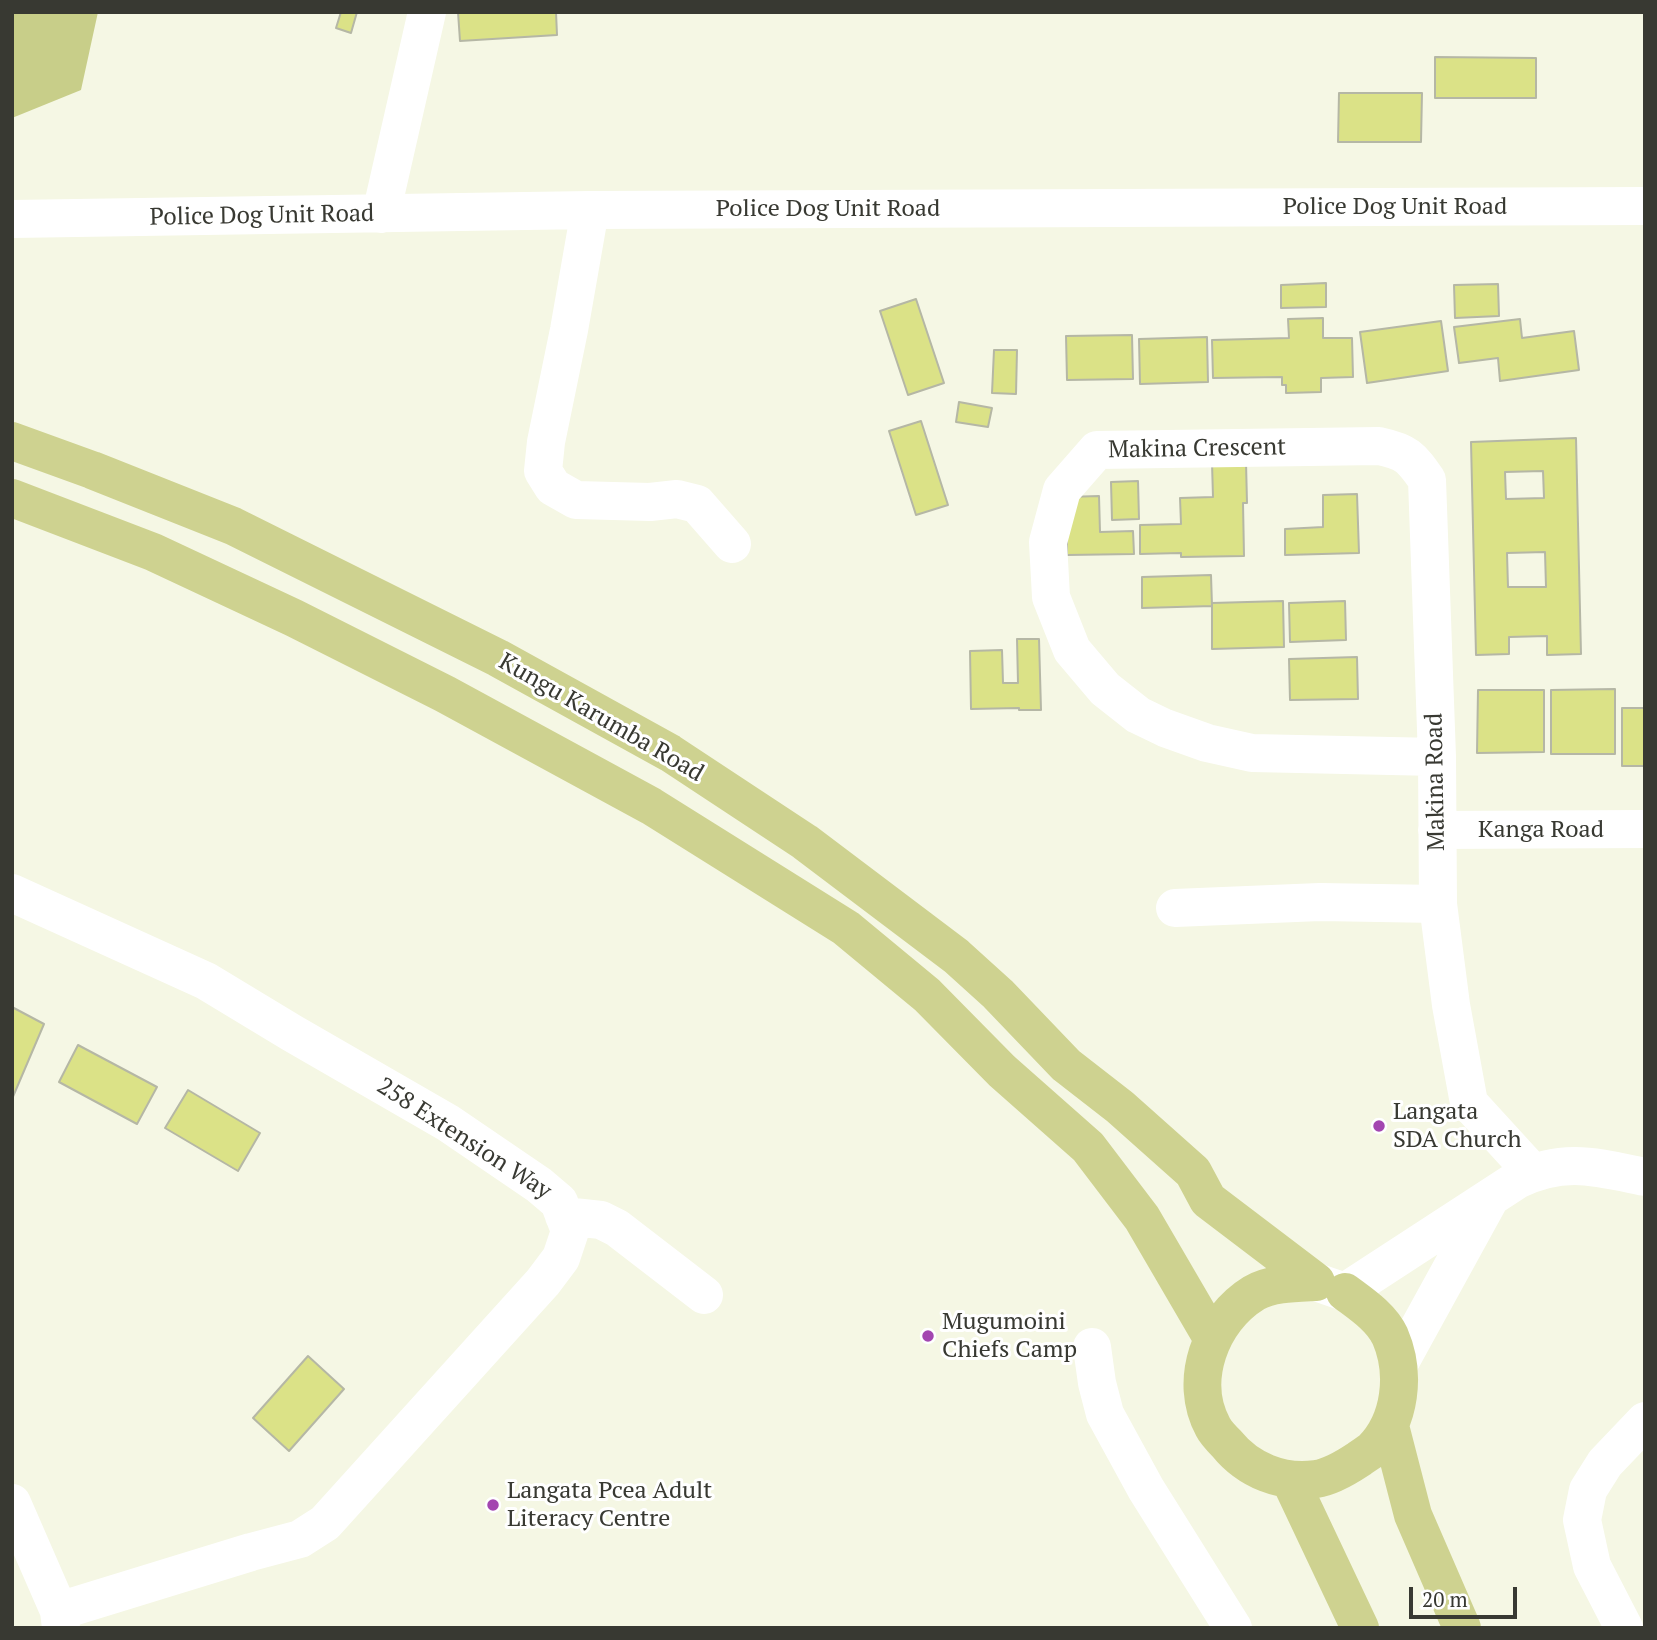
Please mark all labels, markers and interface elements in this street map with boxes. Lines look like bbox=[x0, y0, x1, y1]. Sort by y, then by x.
street label: Police Dog Unit Road bbox=[1283, 193, 1507, 221]
street label: Police Dog Unit Road bbox=[716, 195, 940, 223]
street label: Police Dog Unit Road bbox=[149, 200, 375, 232]
street label: Makina Crescent bbox=[1108, 433, 1286, 465]
street label: Kungu Karumba Road bbox=[493, 648, 709, 788]
street label: Makina Road bbox=[1420, 713, 1452, 851]
street label: Kanga Road bbox=[1478, 816, 1604, 844]
street label: 258 Extension Way bbox=[371, 1072, 557, 1206]
place label: Langata SDA Church bbox=[1393, 1098, 1522, 1154]
marker: Langata SDA Church bbox=[1371, 1118, 1387, 1134]
place label: Mugumoini Chiefs Camp bbox=[942, 1308, 1077, 1364]
marker: Mugumoini Chiefs Camp bbox=[920, 1328, 936, 1344]
place label: Langata Pcea Adult Literacy Centre bbox=[507, 1477, 712, 1533]
marker: Langata Pcea Adult Literacy Centre bbox=[485, 1497, 501, 1513]
scale bar bbox=[1412, 1574, 1520, 1618]
text: 20 m bbox=[1422, 1585, 1468, 1613]

